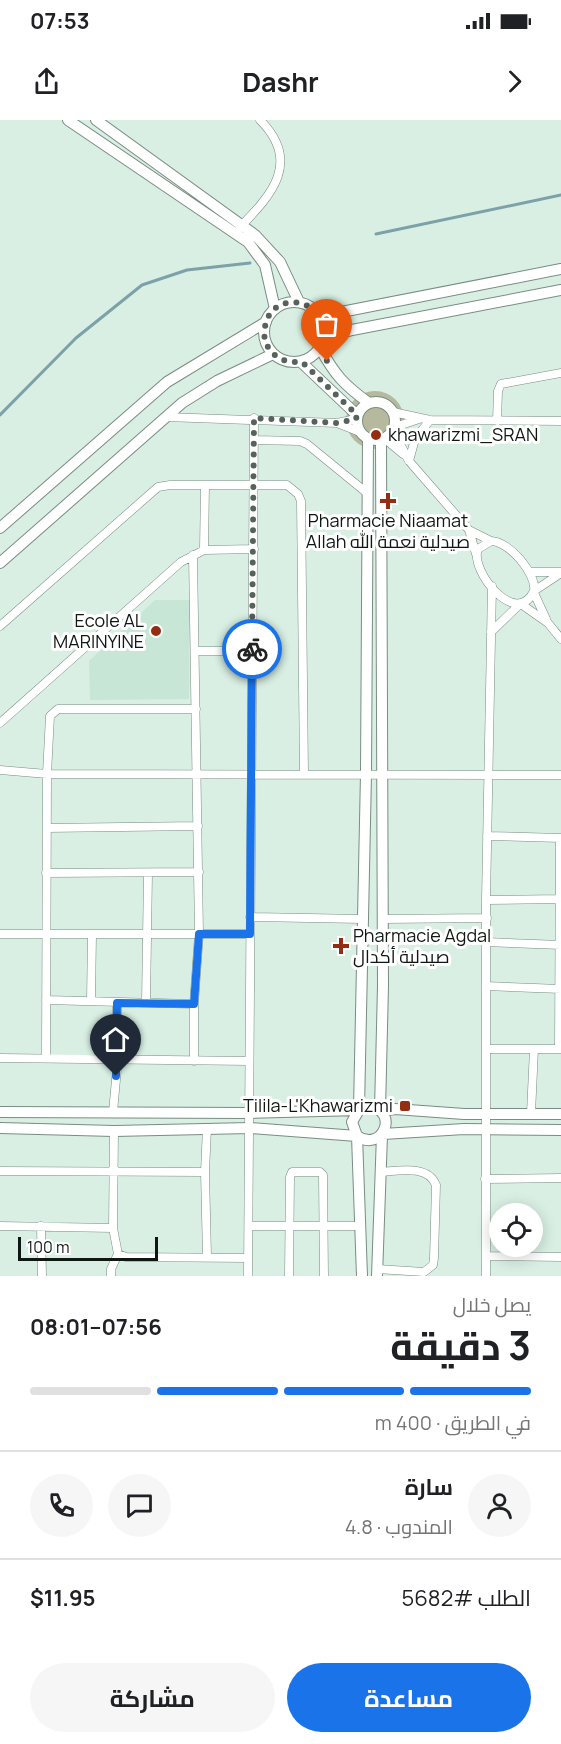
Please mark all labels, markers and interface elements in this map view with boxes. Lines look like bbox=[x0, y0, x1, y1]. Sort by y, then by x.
text: 07:53 bbox=[30, 6, 89, 36]
text: Dashr bbox=[242, 63, 319, 100]
icon: share bbox=[30, 65, 63, 98]
icon: forward bbox=[498, 65, 531, 98]
pin bbox=[301, 299, 352, 361]
icon: bag bbox=[310, 308, 343, 341]
place label: khawarizmi_SRAN bbox=[388, 422, 538, 446]
marker: khawarizmi_SRAN bbox=[369, 428, 383, 442]
marker: Pharmacie Niaamat Allah صيدلية نعمة الله bbox=[381, 494, 395, 508]
place label: Pharmacie Niaamat Allah صيدلية نعمة الله bbox=[306, 508, 470, 553]
place label: Ecole AL MARINYINE bbox=[53, 608, 144, 653]
courier bbox=[222, 619, 282, 679]
marker: Ecole AL MARINYINE bbox=[149, 624, 163, 638]
icon: bike bbox=[236, 633, 269, 666]
place label: Pharmacie Agdal صيدلية أكدال bbox=[353, 923, 491, 968]
marker: Pharmacie Agdal صيدلية أكدال bbox=[334, 939, 348, 953]
pin bbox=[90, 1014, 141, 1076]
icon: home bbox=[99, 1023, 132, 1056]
place label: Tilila-L'Khawarizmi bbox=[243, 1093, 393, 1117]
marker: Tilila-L'Khawarizmi bbox=[398, 1099, 412, 1113]
map controls bbox=[489, 1203, 543, 1257]
button: locate bbox=[489, 1203, 543, 1257]
scale bar bbox=[18, 1234, 158, 1262]
text: 100 m bbox=[27, 1236, 70, 1258]
text: يصل خلال bbox=[453, 1291, 531, 1318]
text: 07:56–08:01 bbox=[30, 1312, 162, 1342]
text: 3 دقيقة bbox=[390, 1318, 531, 1372]
text: في الطريق · 400 m bbox=[375, 1409, 531, 1436]
text: سارة bbox=[405, 1472, 453, 1502]
button: phone bbox=[30, 1474, 93, 1537]
button: chat bbox=[108, 1474, 171, 1537]
button: person bbox=[468, 1474, 531, 1537]
text: المندوب · 4.8 bbox=[345, 1513, 453, 1540]
text: $11.95 bbox=[30, 1583, 95, 1613]
text: الطلب #5682 bbox=[402, 1583, 531, 1613]
button: مشاركة bbox=[30, 1663, 275, 1732]
button: مساعدة bbox=[287, 1663, 531, 1732]

